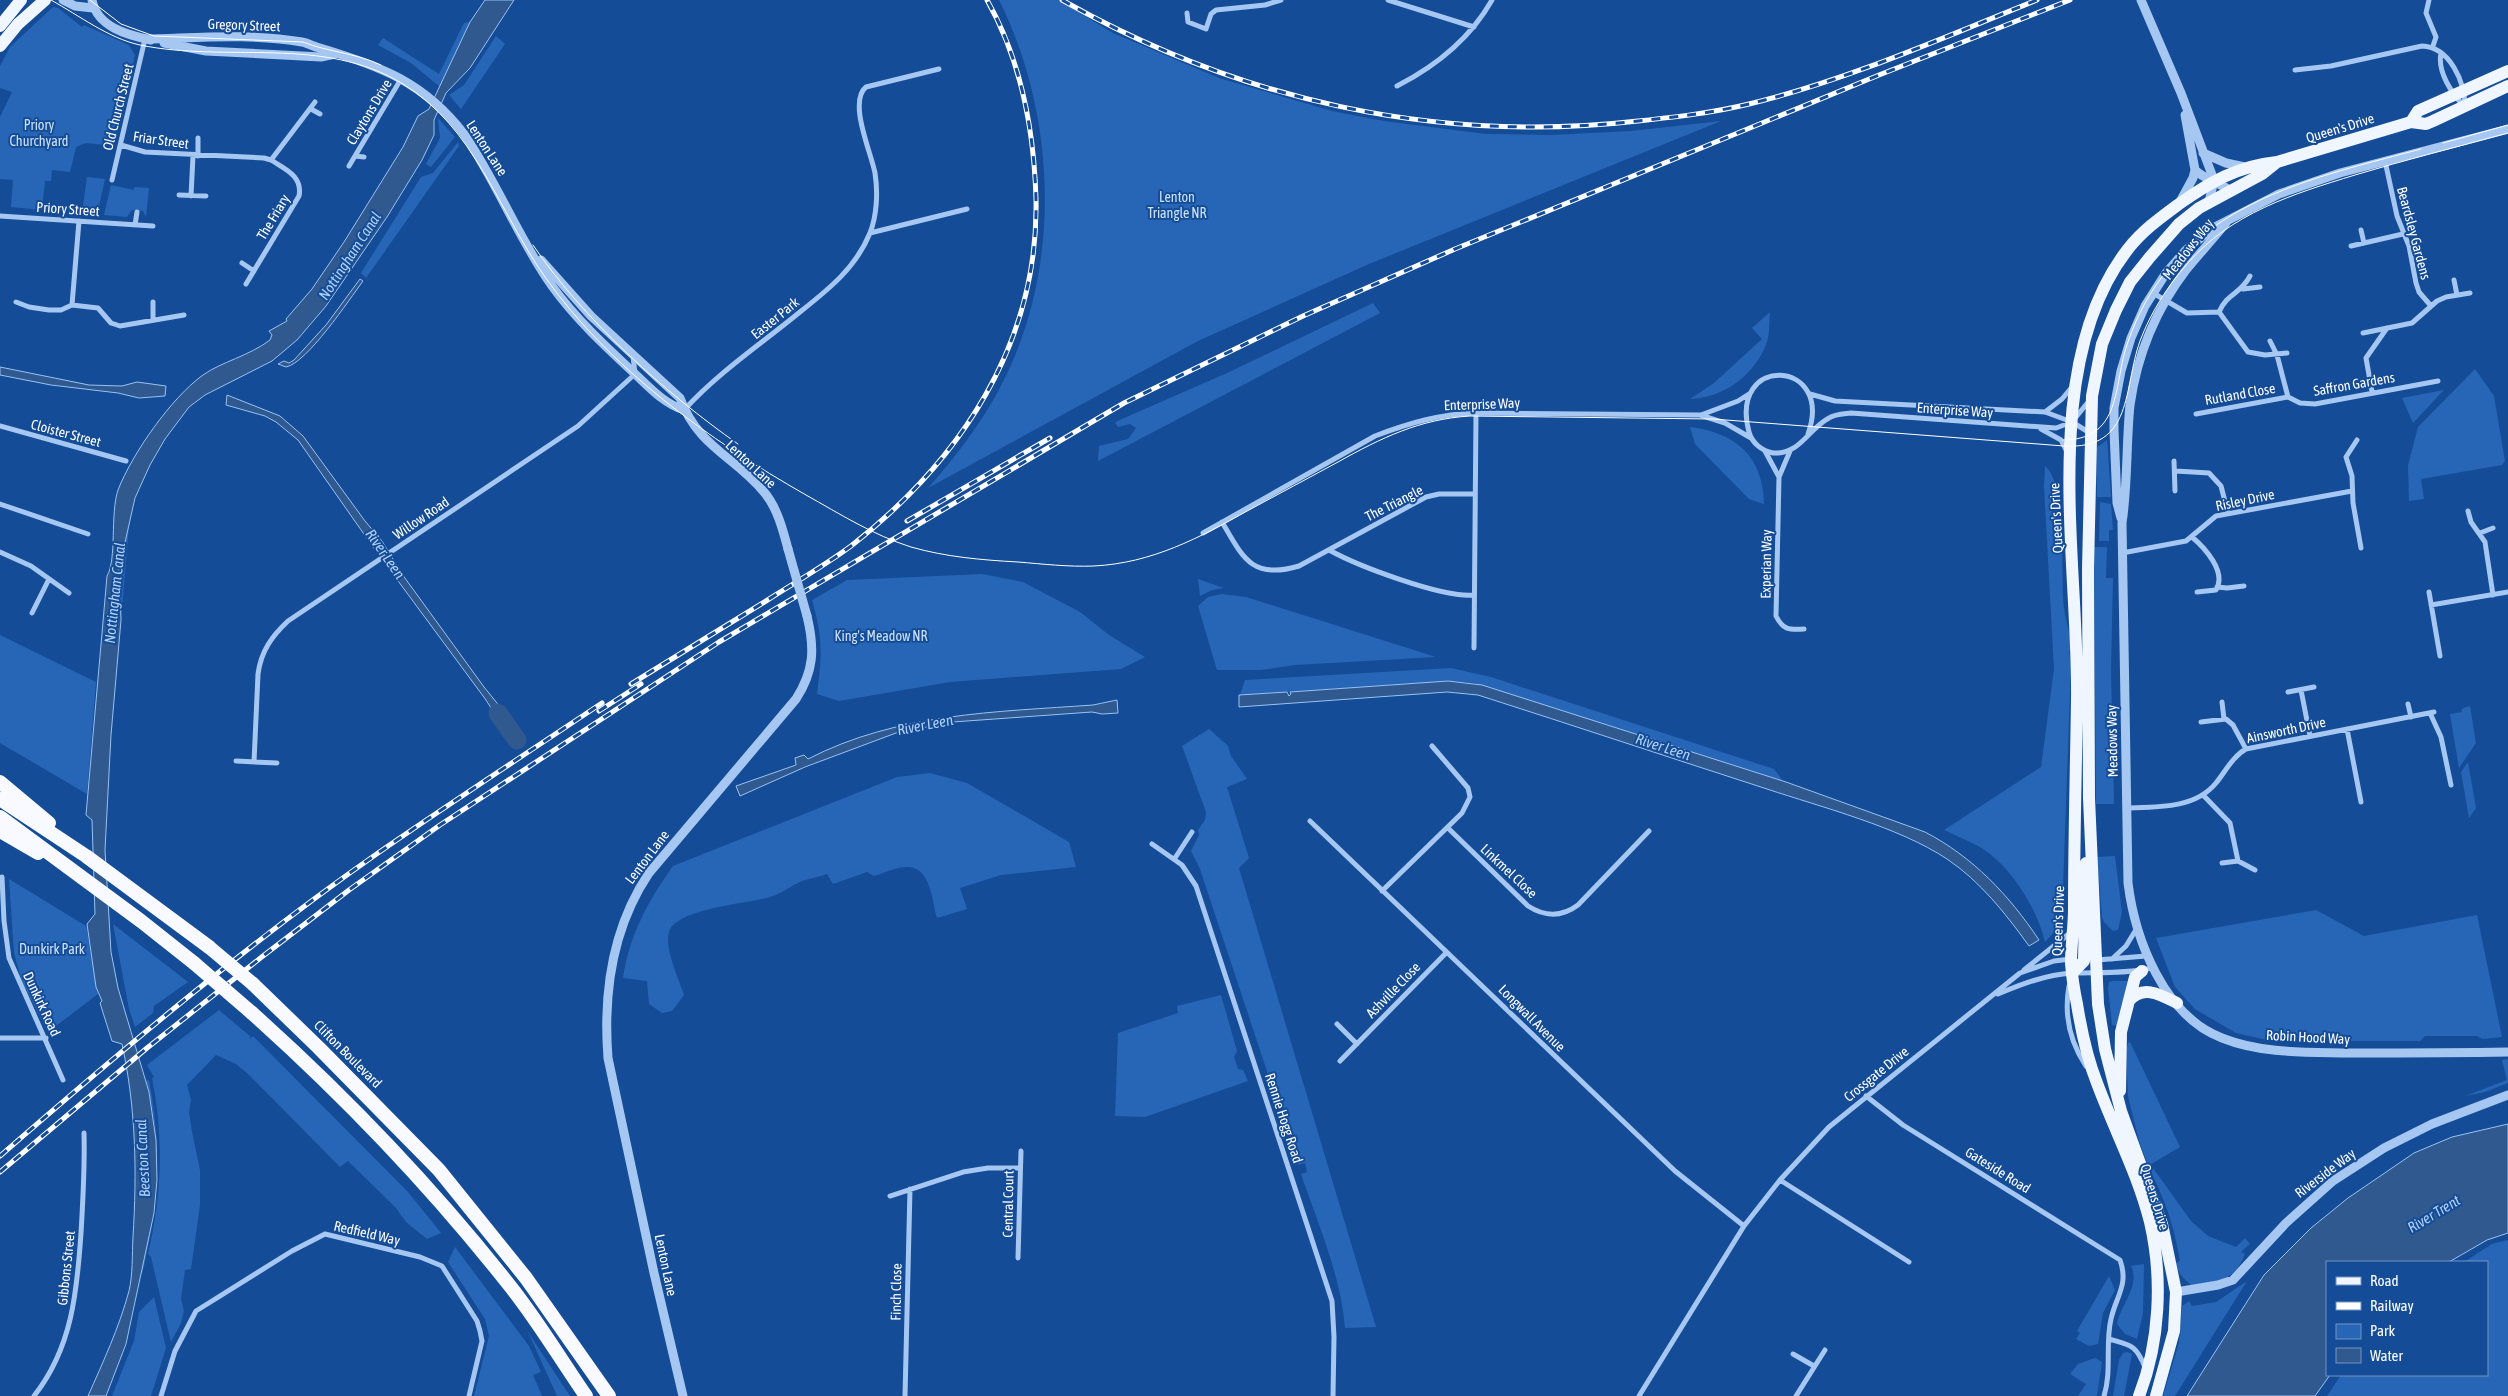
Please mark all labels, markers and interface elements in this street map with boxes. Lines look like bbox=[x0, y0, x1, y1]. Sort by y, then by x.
street label: Gregory Street bbox=[207, 16, 281, 34]
street label: Old Church Street bbox=[99, 62, 137, 152]
street label: Claytons Drive bbox=[343, 76, 395, 148]
street label: Queen's Drive bbox=[2304, 110, 2376, 146]
park label: Priory Churchyard bbox=[10, 117, 68, 149]
street label: Lenton Lane bbox=[463, 117, 511, 179]
street label: Friar Street bbox=[132, 128, 190, 152]
street label: Beardsley Gardens bbox=[2394, 185, 2434, 281]
park label: Lenton Triangle NR bbox=[1147, 189, 1207, 221]
street label: The Friary bbox=[253, 191, 293, 243]
street label: Priory Street bbox=[36, 199, 100, 219]
water label: Nottingham Canal bbox=[315, 209, 384, 303]
street label: Meadows Way bbox=[2159, 215, 2217, 283]
street label: Easter Park bbox=[748, 294, 802, 342]
street label: Saffron Gardens bbox=[2312, 369, 2396, 399]
street label: Rutland Close bbox=[2204, 380, 2276, 408]
street label: Enterprise Way bbox=[1444, 395, 1521, 413]
street label: Enterprise Way bbox=[1916, 399, 1994, 421]
street label: Cloister Street bbox=[29, 416, 103, 450]
street label: Lenton Lane bbox=[723, 437, 779, 491]
street label: The Triangle bbox=[1362, 482, 1426, 524]
street label: Queen's Drive bbox=[2046, 482, 2066, 554]
street label: Risley Drive bbox=[2214, 486, 2276, 514]
street label: Willow Road bbox=[390, 493, 452, 543]
water label: River Leen bbox=[362, 526, 409, 582]
street label: Experian Way bbox=[1757, 529, 1775, 599]
water label: Nottingham Canal bbox=[101, 542, 128, 644]
park label: King's Meadow NR bbox=[835, 628, 927, 644]
street label: Meadows Way bbox=[2103, 704, 2121, 777]
water label: River Leen bbox=[895, 711, 954, 738]
street label: Ainsworth Drive bbox=[2245, 714, 2327, 746]
water label: River Leen bbox=[1634, 730, 1693, 763]
street label: Lenton Lane bbox=[622, 827, 672, 887]
street label: Linkmel Close bbox=[1477, 841, 1541, 901]
street label: Queen's Drive bbox=[2049, 886, 2067, 956]
park label: Dunkirk Park bbox=[19, 941, 85, 957]
street label: Ashville Close bbox=[1363, 959, 1423, 1021]
street label: Dunkirk Road bbox=[20, 969, 64, 1039]
street label: Longwall Avenue bbox=[1495, 981, 1569, 1055]
street label: Clifton Boulevard bbox=[311, 1017, 385, 1091]
street label: Robin Hood Way bbox=[2266, 1027, 2351, 1047]
street label: Crossgate Drive bbox=[1840, 1043, 1912, 1105]
street label: Rennie Hogg Road bbox=[1262, 1071, 1306, 1165]
water label: Beeston Canal bbox=[132, 1119, 153, 1198]
street label: Gateside Road bbox=[1962, 1144, 2034, 1196]
street label: Riverside Way bbox=[2292, 1145, 2359, 1201]
street label: Queens Drive bbox=[2137, 1162, 2173, 1232]
street label: Central Court bbox=[999, 1170, 1017, 1238]
water label: River Trent bbox=[2404, 1191, 2464, 1236]
street label: Redfield Way bbox=[332, 1218, 402, 1248]
street label: Gibbons Street bbox=[54, 1230, 78, 1306]
street label: Lenton Lane bbox=[652, 1233, 680, 1297]
legend bbox=[2326, 1261, 2488, 1376]
street label: Finch Close bbox=[888, 1263, 904, 1321]
text: Road bbox=[2370, 1272, 2399, 1289]
text: Railway bbox=[2370, 1297, 2414, 1314]
text: Park bbox=[2370, 1322, 2395, 1339]
text: Water bbox=[2370, 1347, 2403, 1364]

